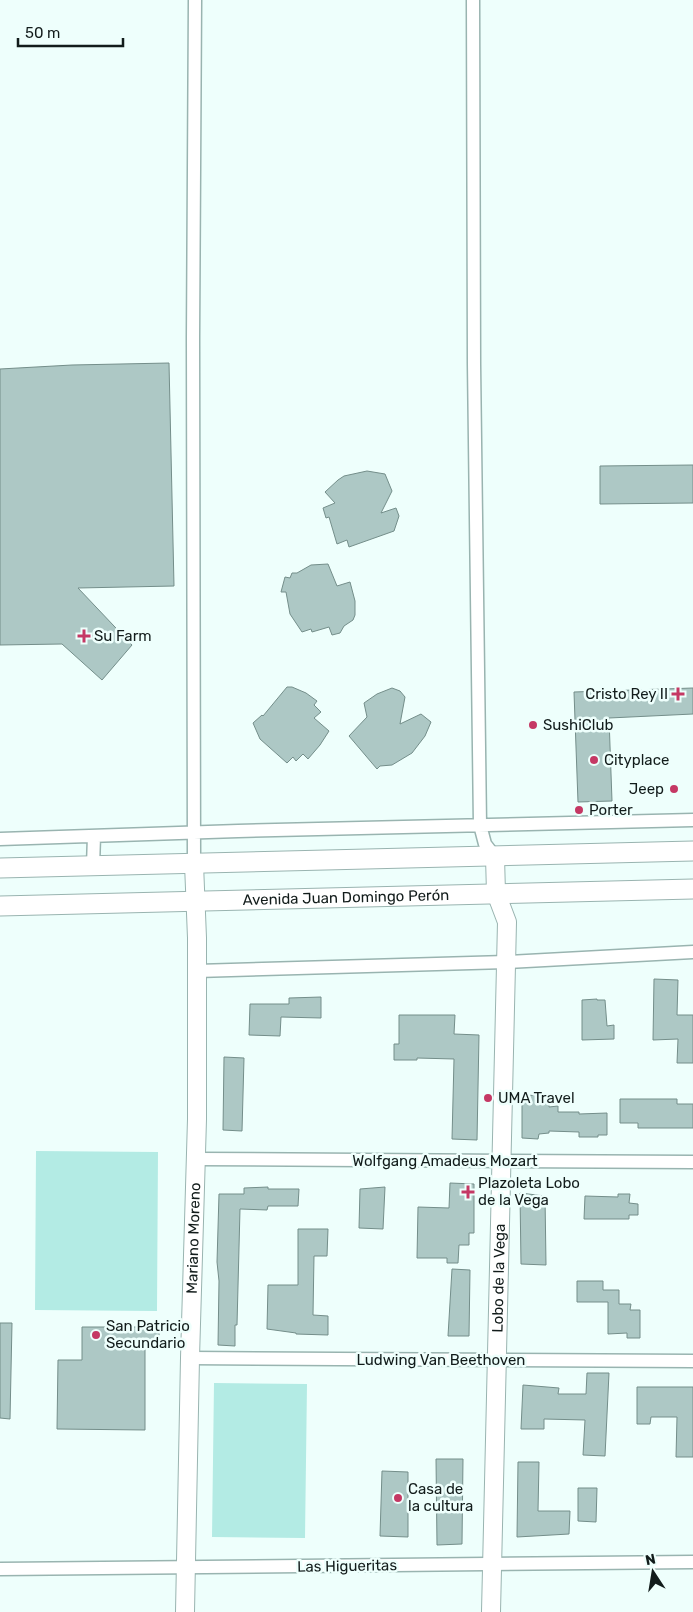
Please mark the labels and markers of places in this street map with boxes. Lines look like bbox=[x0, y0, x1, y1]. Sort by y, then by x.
place label: Su Farm bbox=[94, 627, 152, 645]
marker: Su Farm bbox=[78, 630, 90, 642]
place label: Cristo Rey II bbox=[585, 685, 668, 703]
marker: Cristo Rey II bbox=[672, 688, 684, 700]
place label: SushiClub bbox=[543, 716, 613, 734]
marker: SushiClub bbox=[527, 719, 539, 731]
place label: Cityplace bbox=[604, 751, 669, 769]
marker: Cityplace bbox=[588, 754, 600, 766]
place label: Jeep bbox=[629, 780, 664, 798]
marker: Jeep bbox=[668, 783, 680, 795]
place label: Porter bbox=[589, 801, 633, 819]
marker: Porter bbox=[573, 804, 585, 816]
place label: UMA Travel bbox=[498, 1089, 575, 1107]
marker: UMA Travel bbox=[482, 1092, 494, 1104]
place label: Plazoleta Lobo de la Vega bbox=[478, 1174, 580, 1209]
marker: Plazoleta Lobo de la Vega bbox=[462, 1186, 474, 1198]
place label: San Patricio Secundario bbox=[106, 1317, 190, 1352]
marker: San Patricio Secundario bbox=[90, 1329, 102, 1341]
place label: Casa de la cultura bbox=[408, 1480, 473, 1515]
marker: Casa de la cultura bbox=[392, 1492, 404, 1504]

